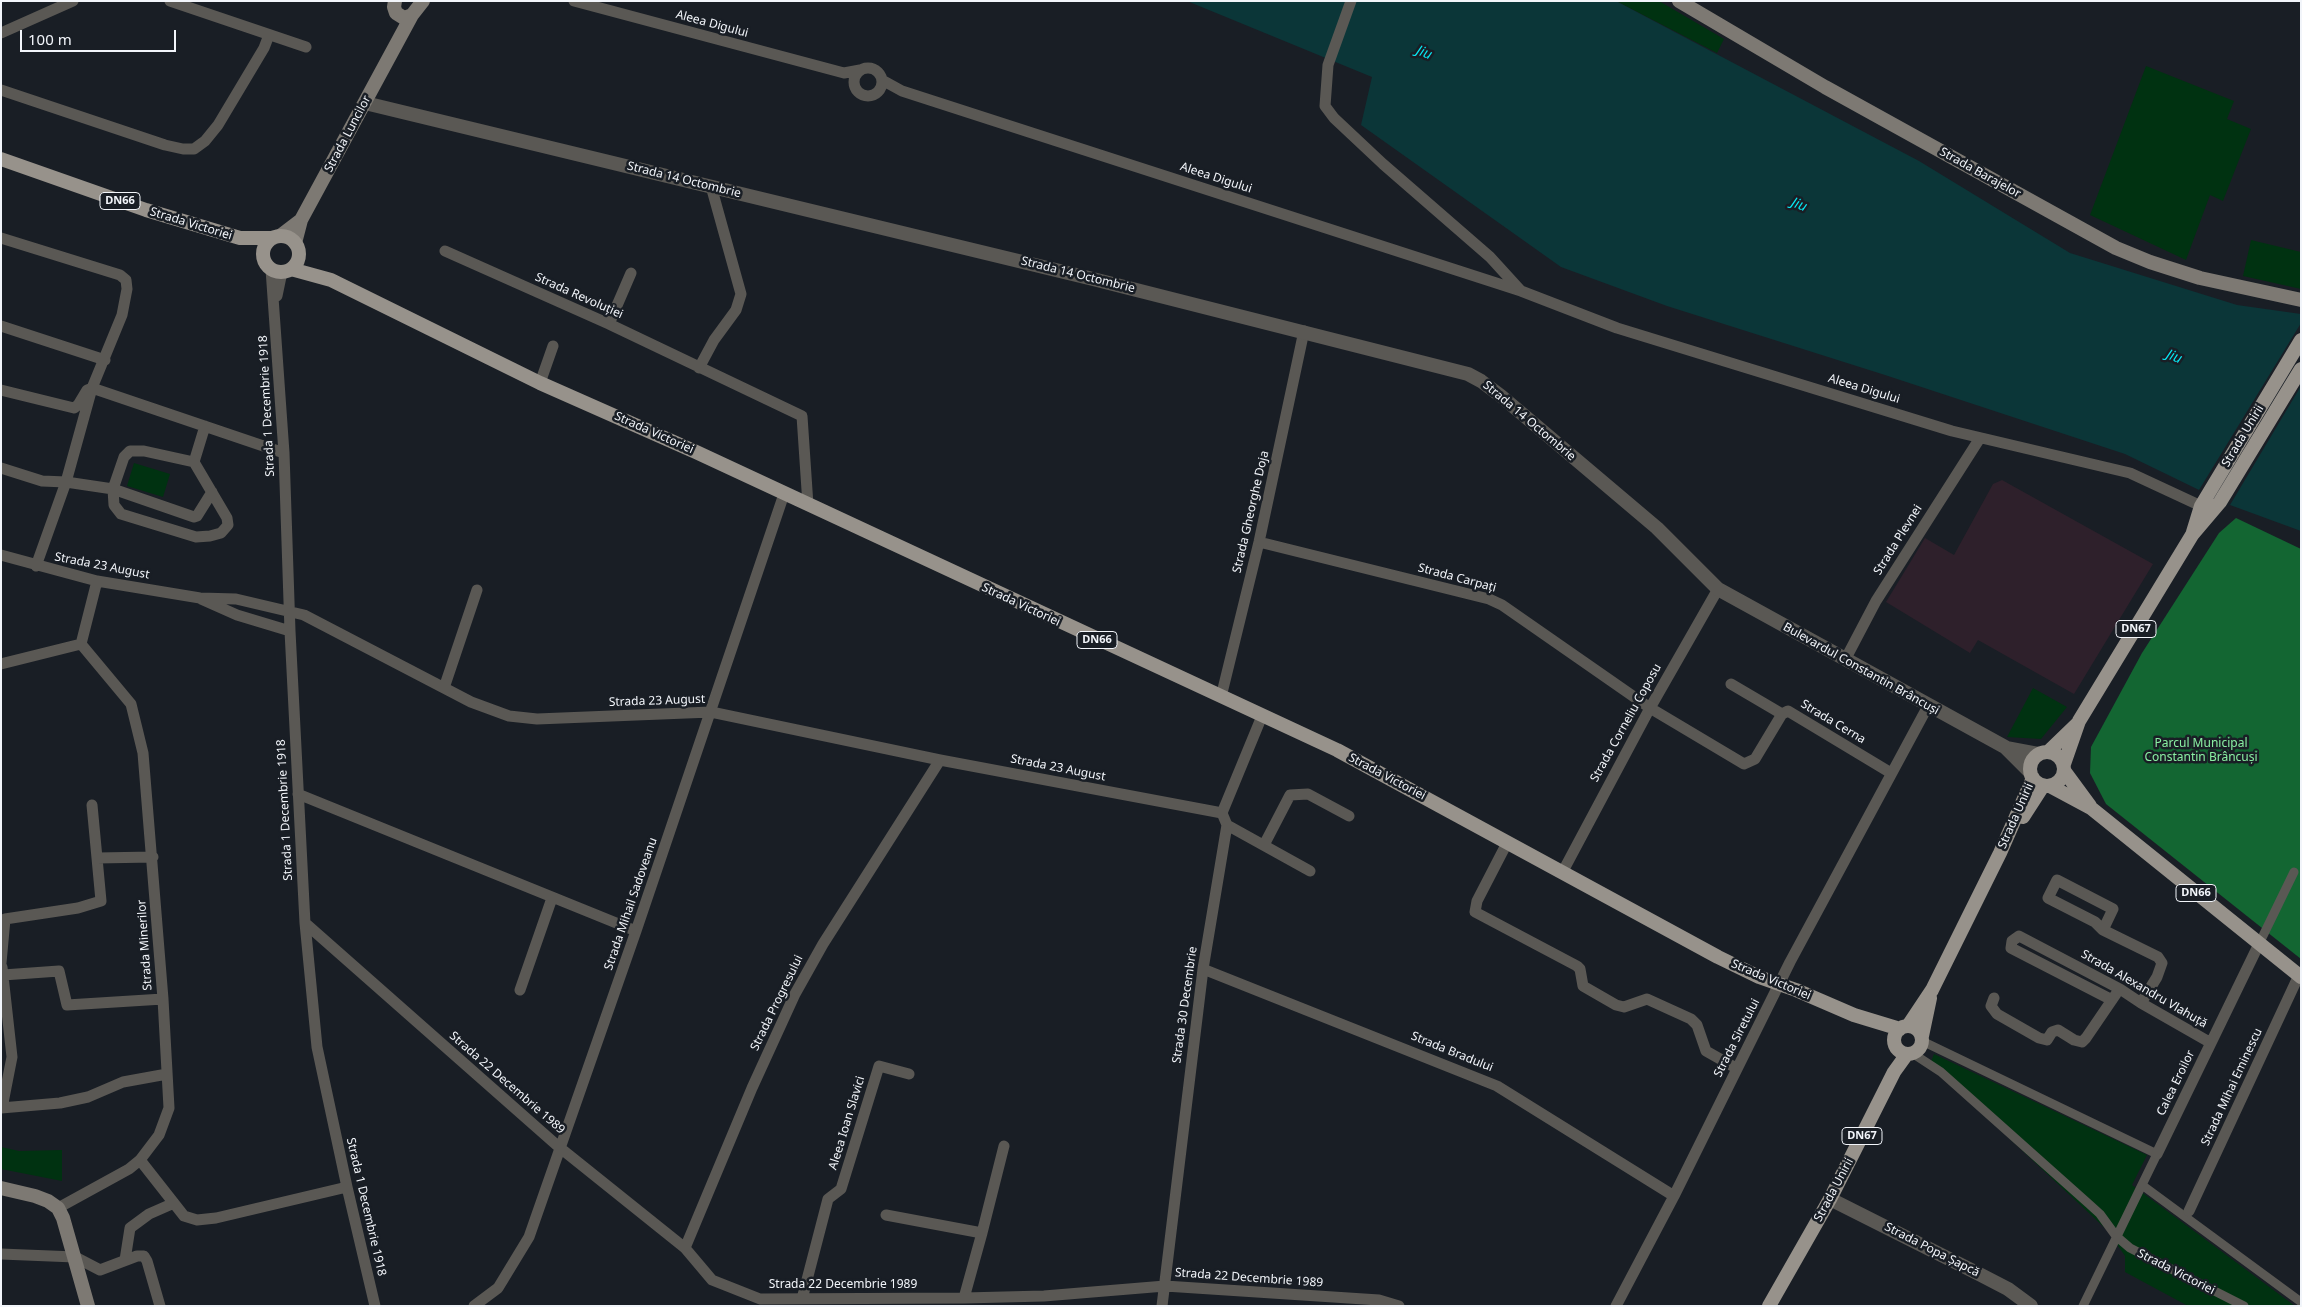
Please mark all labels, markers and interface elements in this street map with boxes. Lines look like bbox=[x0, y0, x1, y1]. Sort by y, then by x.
street label: Aleea Digului bbox=[674, 7, 750, 41]
scale bar bbox=[22, 20, 179, 52]
text: 100 m bbox=[28, 29, 72, 49]
water label: Jiu bbox=[1414, 42, 1434, 64]
street label: Strada Luncilor bbox=[322, 93, 374, 175]
street label: Strada Barajelor bbox=[1937, 145, 2023, 201]
street label: Strada 14 Octombrie bbox=[626, 159, 742, 201]
street label: Aleea Digului bbox=[1178, 160, 1254, 196]
road number: DN66 bbox=[100, 192, 140, 210]
water label: Jiu bbox=[1789, 194, 1809, 216]
street label: Strada Victoriei bbox=[148, 205, 234, 243]
street label: Strada 14 Octombrie bbox=[1020, 254, 1136, 296]
street label: Strada Revoluției bbox=[533, 270, 625, 322]
street label: Strada 1 Decembrie 1918 bbox=[256, 335, 278, 477]
water label: Jiu bbox=[2164, 346, 2184, 368]
street label: Aleea Digului bbox=[1826, 371, 1902, 407]
street label: Strada 14 Octombrie bbox=[1480, 378, 1578, 464]
street label: Strada Unirii bbox=[2219, 402, 2267, 470]
street label: Strada Victoriei bbox=[612, 409, 696, 457]
street label: Strada Gheorghe Doja bbox=[1230, 449, 1272, 575]
street label: Strada Plevnei bbox=[1871, 502, 1925, 578]
street label: Strada 23 August bbox=[53, 550, 151, 582]
street label: Strada Carpați bbox=[1416, 561, 1498, 595]
street label: Strada Victoriei bbox=[979, 580, 1063, 630]
street label: Bulevardul Constantin Brâncuși bbox=[1780, 620, 1942, 718]
road number: DN67 bbox=[2116, 620, 2156, 638]
road number: DN66 bbox=[1077, 632, 1117, 648]
street label: Strada Corneliu Coposu bbox=[1587, 661, 1665, 785]
street label: Strada 23 August bbox=[609, 692, 705, 710]
street label: Strada Cerna bbox=[1798, 697, 1868, 747]
park label: Parcul Municipal Constantin Brâncuși bbox=[2144, 737, 2258, 765]
street label: Strada 1 Decembrie 1918 bbox=[274, 739, 296, 881]
street label: Strada Victoriei bbox=[1346, 751, 1428, 803]
street label: Strada 23 August bbox=[1009, 752, 1107, 784]
street label: Strada Unirii bbox=[1995, 781, 2037, 851]
street label: Strada Mihail Sadoveanu bbox=[602, 836, 660, 972]
road number: DN66 bbox=[2176, 884, 2216, 901]
street label: Strada Minerilor bbox=[135, 899, 155, 991]
street label: Strada 30 Decembrie bbox=[1170, 946, 1200, 1064]
street label: Strada Alexandru Vlahuță bbox=[2078, 947, 2210, 1031]
street label: Strada Progresului bbox=[748, 953, 806, 1053]
street label: Strada Victoriei bbox=[1729, 957, 1813, 1003]
street label: Strada Siretului bbox=[1711, 996, 1763, 1080]
street label: Strada Mihai Eminescu bbox=[2198, 1026, 2266, 1148]
street label: Strada 22 Decembrie 1989 bbox=[446, 1029, 568, 1137]
street label: Strada Bradului bbox=[1409, 1029, 1495, 1075]
street label: Calea Eroilor bbox=[2154, 1048, 2198, 1118]
street label: Aleea Ioan Slavici bbox=[826, 1074, 868, 1172]
road number: DN67 bbox=[1842, 1128, 1882, 1144]
street label: Strada 1 Decembrie 1918 bbox=[343, 1136, 389, 1278]
street label: Strada Unirii bbox=[1811, 1156, 1857, 1224]
street label: Strada Popa Șapcă bbox=[1882, 1220, 1982, 1280]
street label: Strada Victoriei bbox=[2135, 1246, 2217, 1298]
street label: Strada 22 Decembrie 1989 bbox=[1174, 1266, 1324, 1290]
street label: Strada 22 Decembrie 1989 bbox=[769, 1278, 917, 1292]

